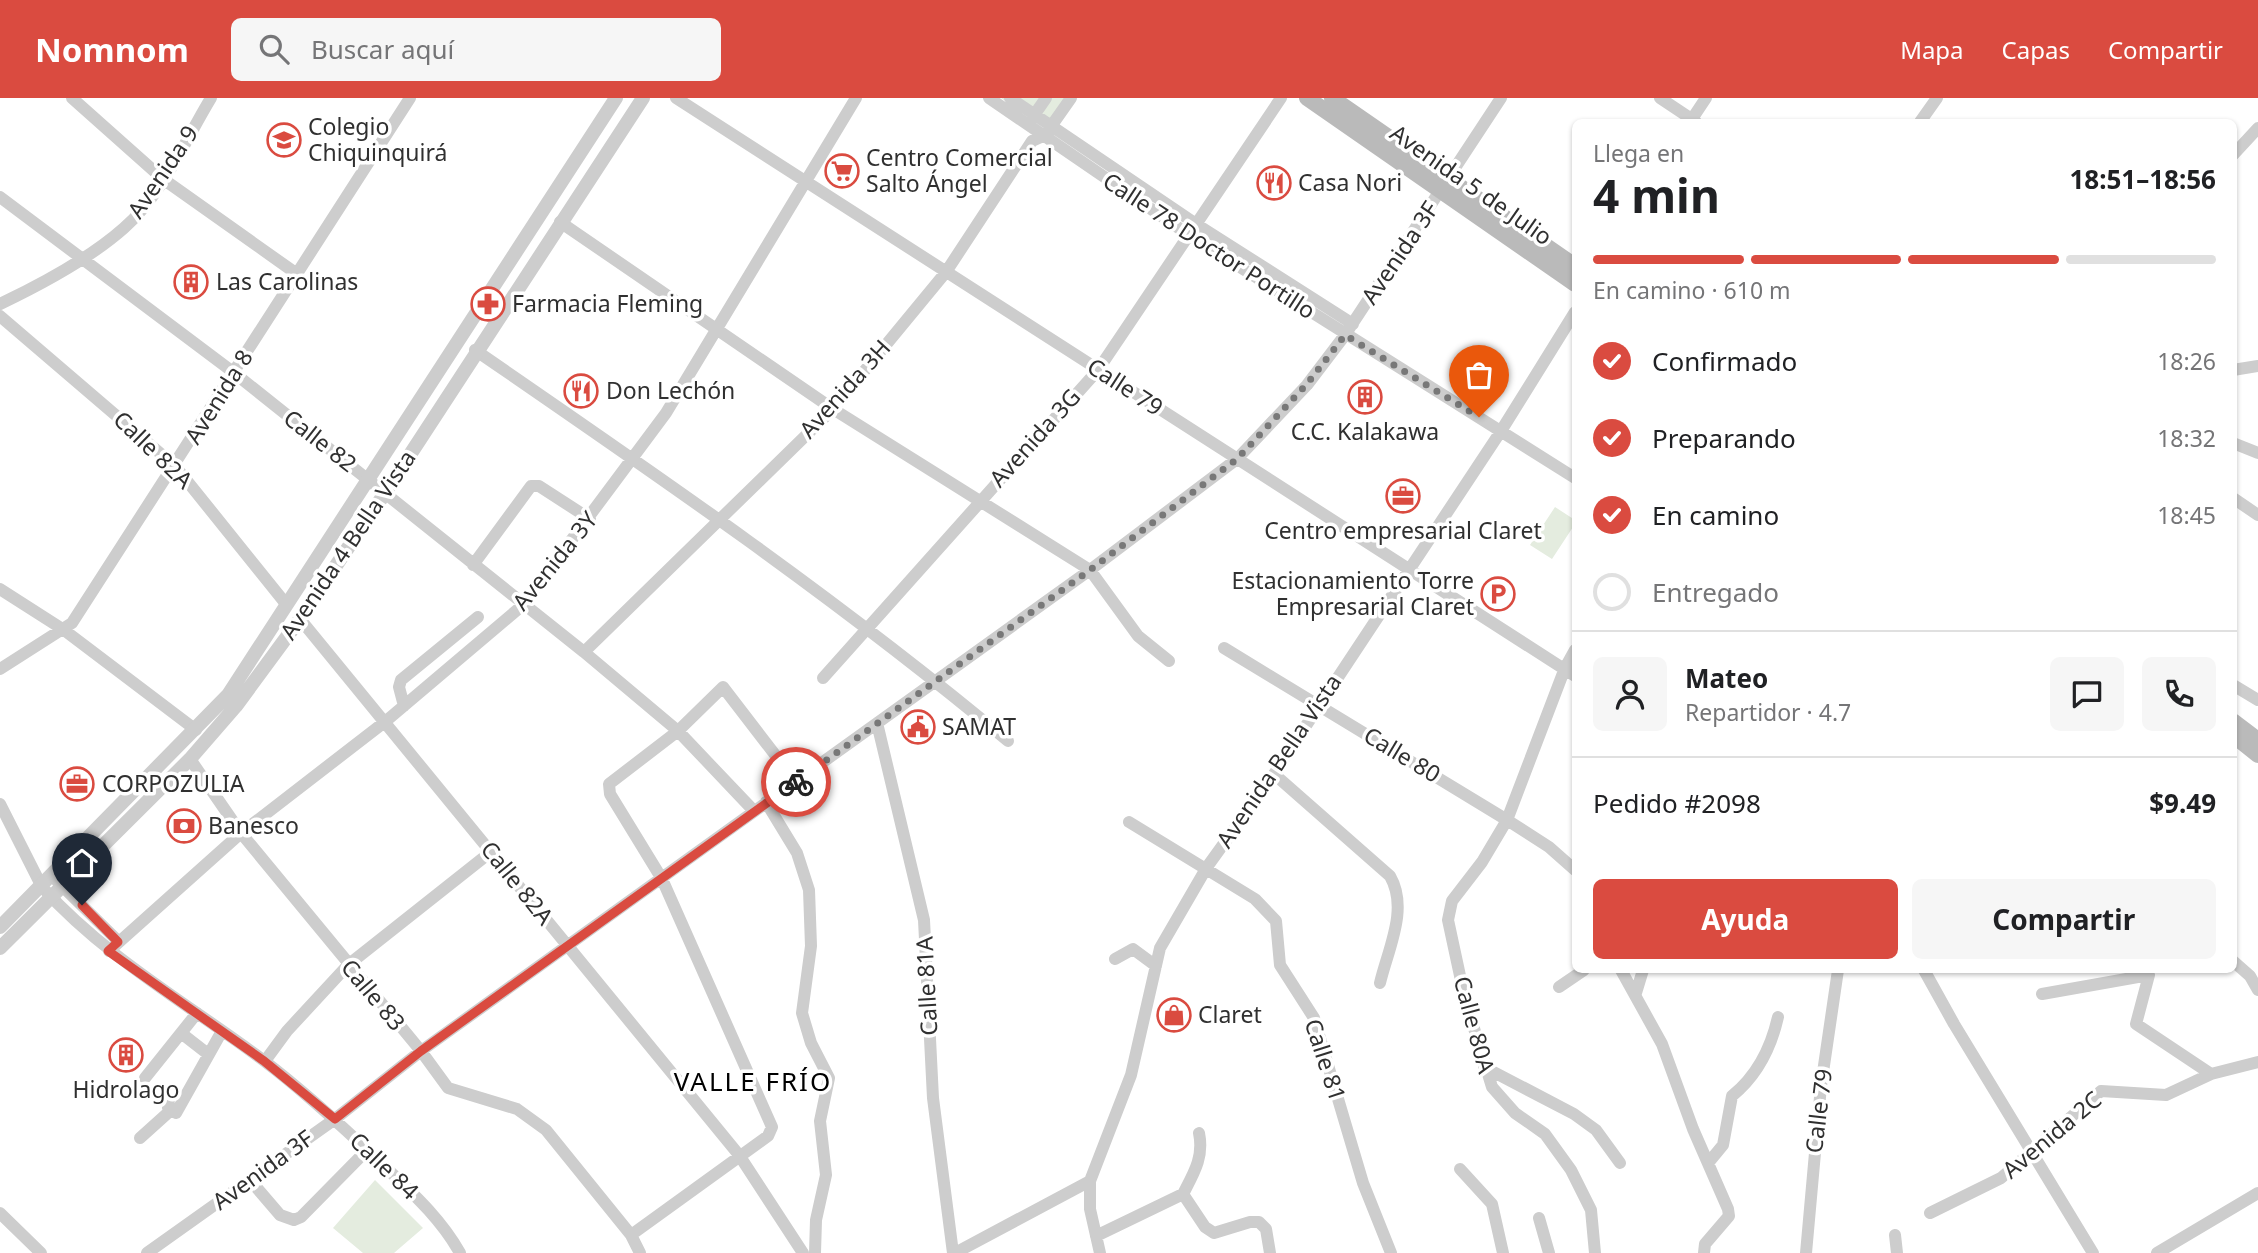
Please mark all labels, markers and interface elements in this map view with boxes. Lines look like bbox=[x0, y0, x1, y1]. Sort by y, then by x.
search box bbox=[231, 18, 721, 81]
text: Nomnom bbox=[35, 27, 189, 72]
icon: search bbox=[255, 30, 293, 68]
text: Buscar aquí bbox=[311, 31, 454, 67]
text: Mapa bbox=[1900, 33, 1964, 66]
text: Capas bbox=[2002, 33, 2070, 66]
text: Compartir bbox=[2108, 33, 2223, 66]
place label: Colegio Chiquinquirá bbox=[308, 110, 447, 168]
street label: Avenida 5 de Julio bbox=[1384, 116, 1559, 252]
street label: Avenida 9 bbox=[119, 119, 205, 224]
school or university icon: Colegio Chiquinquirá bbox=[265, 121, 303, 159]
text: Llega en bbox=[1593, 137, 1684, 169]
place label: Centro Comercial Salto Ángel bbox=[866, 141, 1053, 199]
supermarket icon: Centro Comercial Salto Ángel bbox=[823, 152, 861, 190]
text: 18:51–18:56 bbox=[2069, 161, 2216, 197]
street label: Calle 78 Doctor Portillo bbox=[1097, 164, 1322, 326]
restaurant icon: Casa Nori bbox=[1255, 164, 1293, 202]
text: 4 min bbox=[1593, 164, 1720, 226]
place label: Casa Nori bbox=[1298, 166, 1402, 198]
street label: Avenida 3F bbox=[1353, 195, 1445, 310]
building icon: Las Carolinas bbox=[172, 263, 210, 301]
place label: Las Carolinas bbox=[216, 265, 358, 297]
text: En camino · 610 m bbox=[1593, 274, 1791, 306]
pharmacy icon: Farmacia Fleming bbox=[469, 285, 507, 323]
place label: Farmacia Fleming bbox=[512, 287, 703, 319]
street label: Avenida 3H bbox=[791, 332, 897, 445]
icon: check bbox=[1593, 342, 1631, 380]
street label: Avenida 8 bbox=[177, 343, 260, 450]
text: Confirmado bbox=[1652, 343, 1797, 379]
pin bbox=[1449, 345, 1509, 417]
text: 18:26 bbox=[2157, 345, 2216, 377]
street label: Calle 79 bbox=[1081, 350, 1170, 423]
icon: bag bbox=[1460, 356, 1498, 394]
restaurant icon: Don Lechón bbox=[562, 372, 600, 410]
place label: Don Lechón bbox=[606, 374, 735, 406]
building icon: C.C. Kalakawa bbox=[1346, 378, 1384, 416]
street label: Avenida 3G bbox=[981, 381, 1087, 494]
street label: Calle 82 bbox=[277, 402, 364, 479]
street label: Calle 82A bbox=[107, 403, 201, 495]
place label: C.C. Kalakawa bbox=[1291, 415, 1439, 447]
icon: check bbox=[1593, 419, 1631, 457]
text: Preparando bbox=[1652, 420, 1796, 456]
text: 18:32 bbox=[2157, 422, 2216, 454]
street label: Avenida 4 Bella Vista bbox=[272, 443, 423, 646]
office icon: Centro empresarial Claret bbox=[1384, 477, 1422, 515]
icon: check bbox=[1593, 496, 1631, 534]
text: En camino bbox=[1652, 497, 1779, 533]
text: 18:45 bbox=[2157, 499, 2216, 531]
street label: Avenida 3Y bbox=[504, 503, 605, 617]
place label: Centro empresarial Claret bbox=[1264, 514, 1542, 546]
place label: Estacionamiento Torre Empresarial Claret bbox=[1232, 564, 1474, 622]
text: Entregado bbox=[1652, 574, 1779, 610]
parking icon: Estacionamiento Torre Empresarial Claret bbox=[1479, 575, 1517, 613]
button: person bbox=[1593, 657, 1667, 731]
button: chat bbox=[2050, 657, 2124, 731]
button: phone bbox=[2142, 657, 2216, 731]
text: Mateo bbox=[1685, 660, 1768, 696]
street label: Avenida Bella Vista bbox=[1208, 667, 1348, 854]
text: Repartidor · 4.7 bbox=[1685, 696, 1851, 728]
public building icon: SAMAT bbox=[899, 708, 937, 746]
place label: SAMAT bbox=[942, 710, 1016, 742]
street label: Calle 80 bbox=[1358, 719, 1447, 790]
courier bbox=[761, 747, 831, 817]
icon: bike bbox=[777, 763, 815, 801]
office icon: CORPOZULIA bbox=[58, 765, 96, 803]
place label: CORPOZULIA bbox=[102, 767, 245, 799]
text: Pedido #2098 bbox=[1593, 785, 1761, 821]
text: $9.49 bbox=[2149, 785, 2216, 821]
bank icon: Banesco bbox=[165, 807, 203, 845]
place label: Banesco bbox=[208, 809, 299, 841]
pin bbox=[52, 833, 112, 905]
street label: Calle 82A bbox=[474, 834, 562, 931]
icon: home bbox=[63, 844, 101, 882]
button: Ayuda bbox=[1593, 879, 1898, 959]
button: Compartir bbox=[1912, 879, 2216, 959]
street label: Calle 81A bbox=[907, 935, 945, 1036]
street label: Calle 83 bbox=[334, 952, 413, 1037]
street label: Calle 80A bbox=[1447, 973, 1503, 1077]
shop icon: Claret bbox=[1155, 996, 1193, 1034]
place label: Claret bbox=[1198, 998, 1262, 1030]
street label: Calle 81 bbox=[1298, 1015, 1354, 1105]
building icon: Hidrolago bbox=[107, 1036, 145, 1074]
district label: VALLE FRÍO bbox=[674, 1063, 832, 1099]
street label: Calle 79 bbox=[1797, 1067, 1839, 1155]
place label: Hidrolago bbox=[73, 1073, 179, 1105]
street label: Avenida 2C bbox=[1995, 1083, 2108, 1185]
street label: Avenida 3F bbox=[205, 1122, 319, 1217]
street label: Calle 84 bbox=[343, 1124, 426, 1206]

